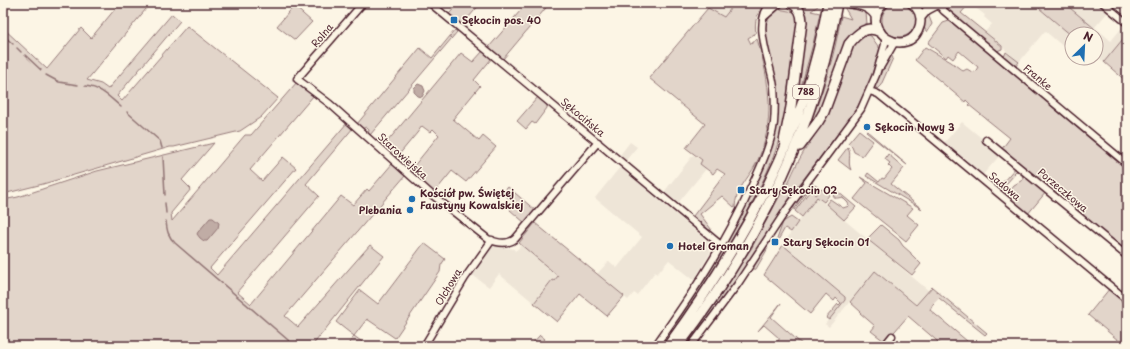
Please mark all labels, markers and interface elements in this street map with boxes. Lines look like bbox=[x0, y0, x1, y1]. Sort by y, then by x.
place label: Sękocin pos. 40 bbox=[462, 12, 541, 27]
marker: Sękocin pos. 40 bbox=[449, 15, 459, 25]
street label: Rolna bbox=[307, 19, 337, 50]
north arrow bbox=[1064, 26, 1104, 66]
text: N bbox=[1081, 27, 1096, 46]
street label: Franke bbox=[1021, 60, 1056, 93]
road number: 788 bbox=[793, 85, 819, 99]
street label: Sękocińska bbox=[558, 94, 609, 140]
place label: Sękocin Nowy 3 bbox=[875, 119, 955, 134]
marker: Sękocin Nowy 3 bbox=[862, 122, 872, 132]
street label: Starowiejska bbox=[375, 129, 432, 183]
street label: Porzeczkowa bbox=[1035, 164, 1092, 216]
street label: Sadowa bbox=[986, 168, 1025, 204]
place label: Stary Sękocin 02 bbox=[749, 182, 837, 197]
place label: Kościół pw. Świętej Faustyny Kowalskiej bbox=[420, 185, 524, 213]
marker: Stary Sękocin 02 bbox=[736, 185, 746, 195]
marker: Kościół pw. Świętej Faustyny Kowalskiej bbox=[407, 194, 417, 204]
place label: Plebania bbox=[359, 202, 402, 217]
marker: Plebania bbox=[405, 205, 415, 215]
place label: Stary Sękocin 01 bbox=[783, 234, 870, 249]
marker: Stary Sękocin 01 bbox=[770, 237, 780, 247]
place label: Hotel Groman bbox=[678, 238, 749, 253]
marker: Hotel Groman bbox=[665, 241, 675, 251]
street label: Olchowa bbox=[431, 265, 465, 308]

